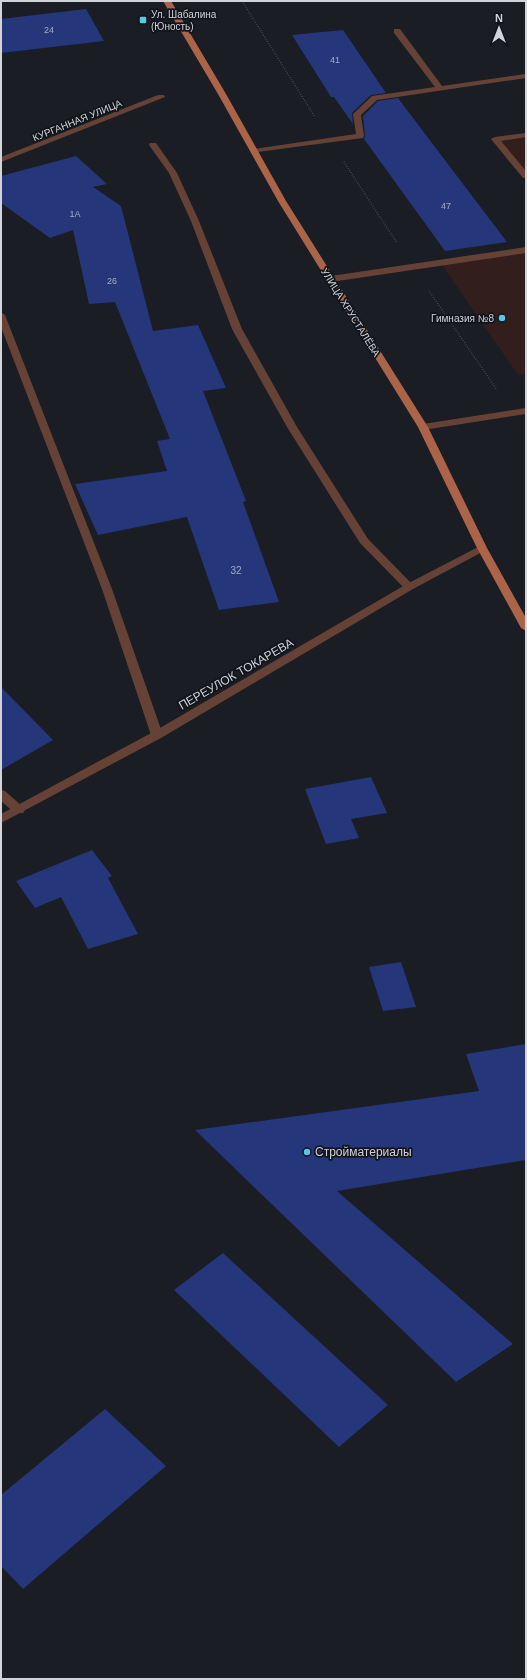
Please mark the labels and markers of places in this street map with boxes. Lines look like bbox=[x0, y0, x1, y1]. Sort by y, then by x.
place label: Ул. Шабалина (Юность) bbox=[151, 9, 217, 32]
marker: Ул. Шабалина (Юность) bbox=[138, 15, 148, 25]
place label: Гимназия №8 bbox=[431, 313, 494, 324]
marker: Гимназия №8 bbox=[497, 313, 507, 323]
place label: Стройматериалы bbox=[315, 1145, 412, 1159]
marker: Стройматериалы bbox=[302, 1147, 312, 1157]

